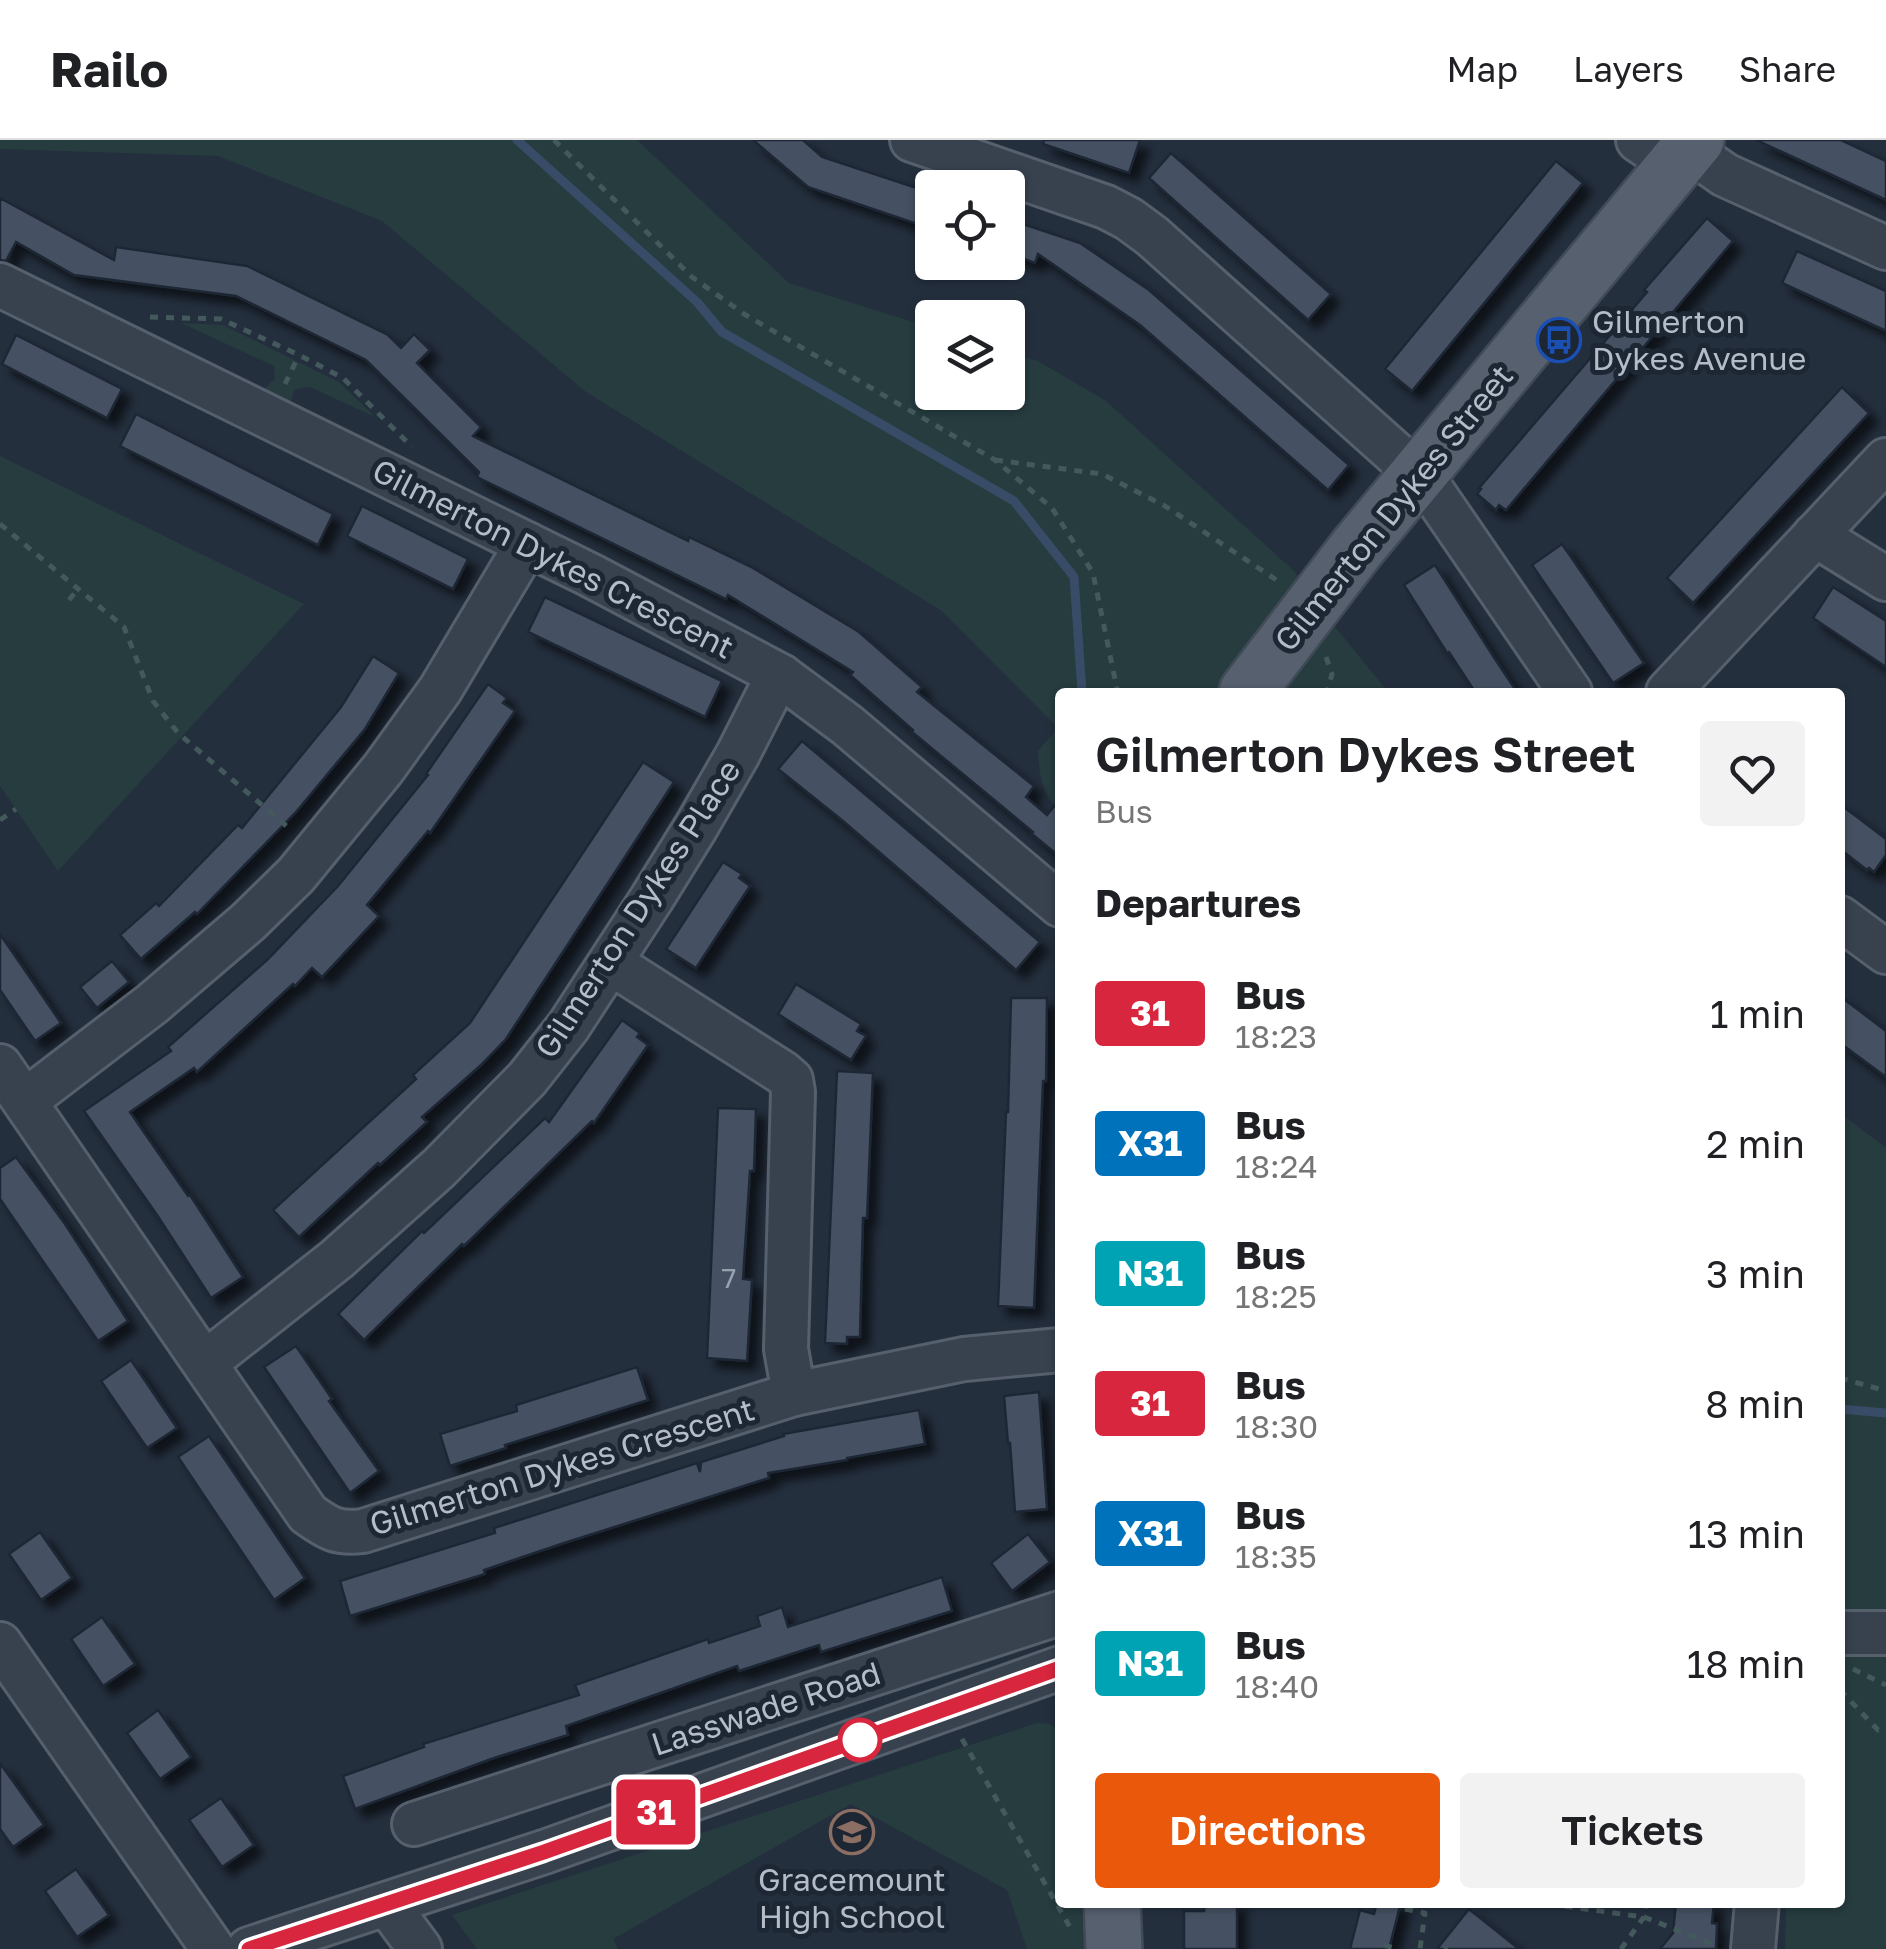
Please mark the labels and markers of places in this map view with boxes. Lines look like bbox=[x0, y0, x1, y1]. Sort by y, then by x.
place label: Gilmerton Dykes Avenue bbox=[1592, 302, 1806, 377]
bus stop icon: Gilmerton Dykes Avenue bbox=[1536, 317, 1582, 363]
unlabelled marker bbox=[839, 1719, 881, 1761]
school or university icon: Gracemount High School bbox=[829, 1809, 875, 1855]
place label: Gracemount High School bbox=[758, 1860, 946, 1935]

